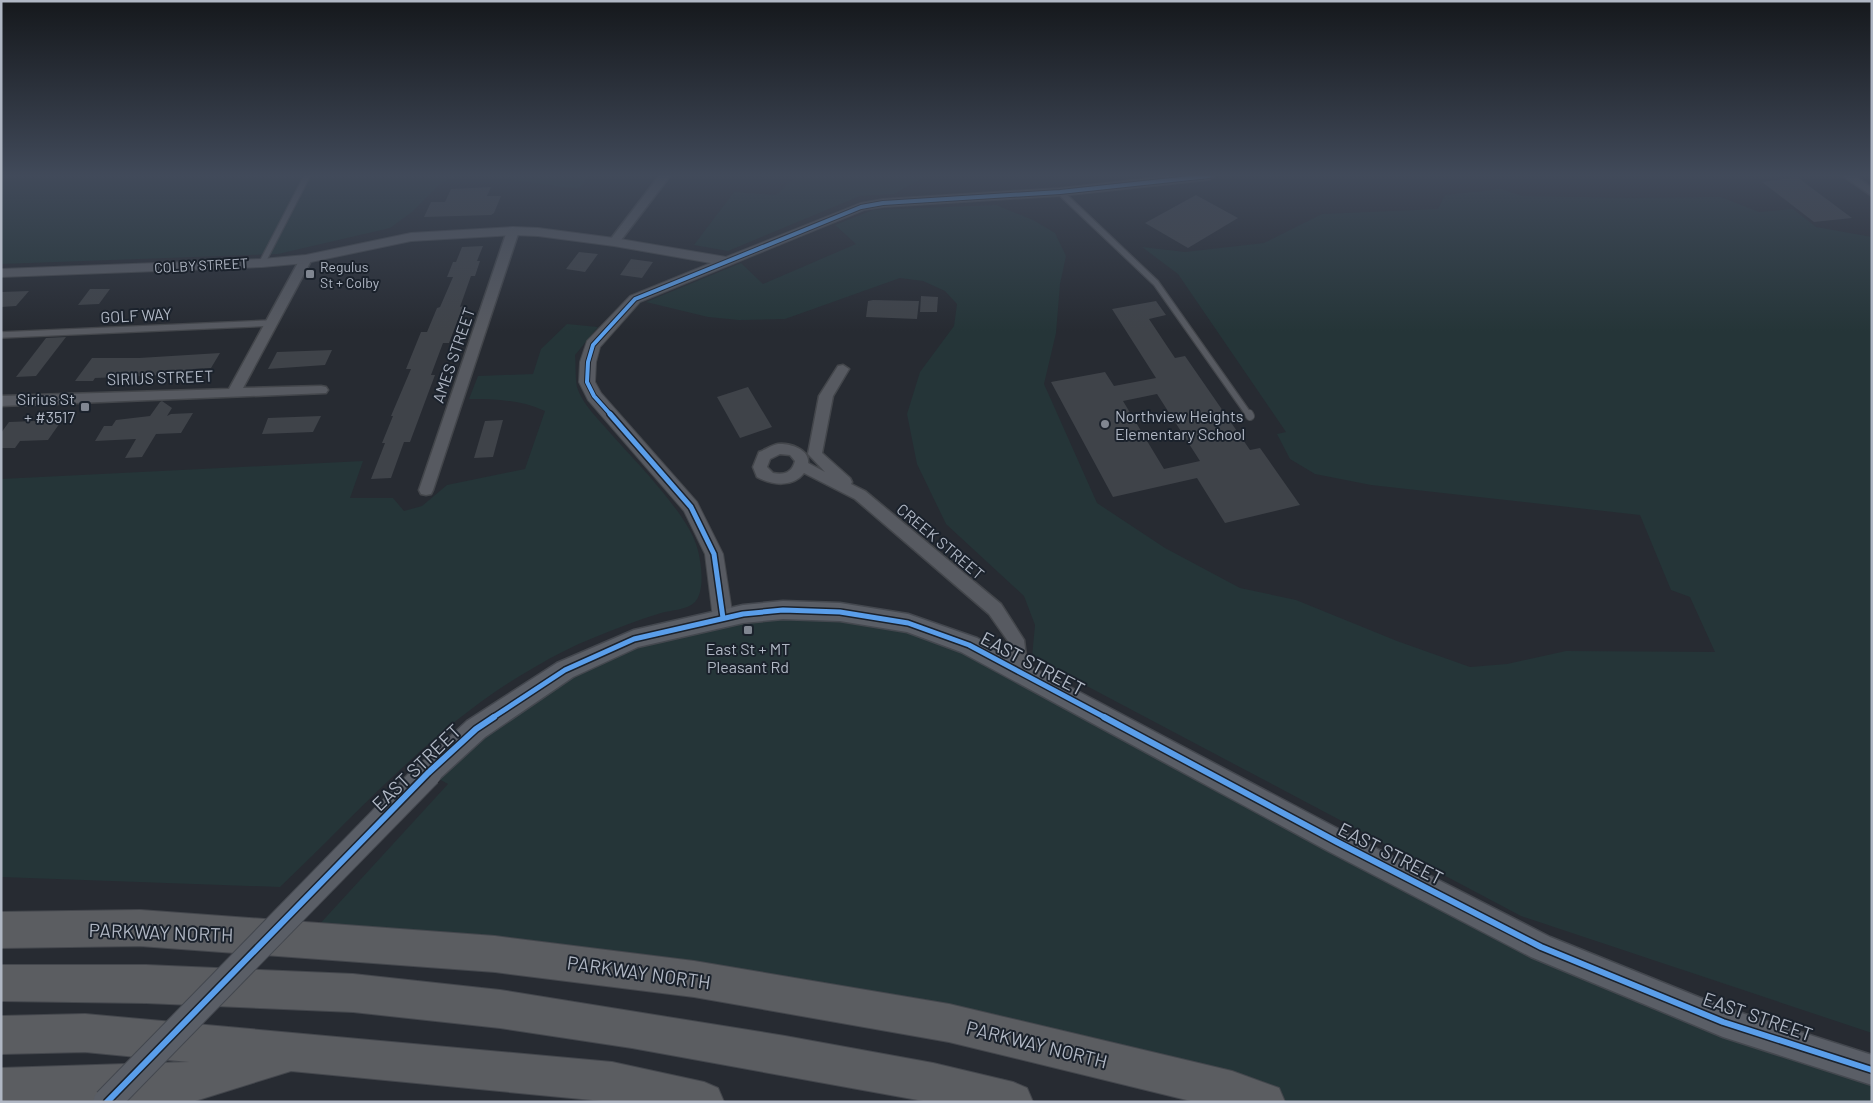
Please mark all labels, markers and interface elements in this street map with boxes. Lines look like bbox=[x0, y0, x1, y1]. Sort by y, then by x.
street label: COLBY STREET bbox=[154, 254, 248, 276]
place label: Regulus St + Colby bbox=[320, 258, 380, 291]
marker: Regulus St + Colby bbox=[304, 268, 316, 280]
street label: GOLF WAY bbox=[100, 304, 172, 326]
street label: AMES STREET bbox=[428, 305, 478, 405]
street label: SIRIUS STREET bbox=[106, 366, 214, 388]
place label: Sirius St + #3517 bbox=[17, 389, 75, 426]
marker: Sirius St + #3517 bbox=[79, 401, 91, 413]
place label: Northview Heights Elementary School bbox=[1115, 406, 1245, 443]
marker: Northview Heights Elementary School bbox=[1099, 418, 1111, 430]
street label: CREEK STREET bbox=[893, 499, 989, 583]
marker: East St + MT Pleasant Rd bbox=[742, 624, 754, 636]
street label: EAST STREET bbox=[977, 626, 1089, 700]
place label: East St + MT Pleasant Rd bbox=[706, 639, 790, 676]
street label: EAST STREET bbox=[367, 719, 465, 815]
street label: EAST STREET bbox=[1335, 817, 1447, 889]
street label: PARKWAY NORTH bbox=[88, 918, 234, 946]
street label: PARKWAY NORTH bbox=[566, 951, 712, 993]
street label: EAST STREET bbox=[1700, 986, 1816, 1046]
street label: PARKWAY NORTH bbox=[964, 1015, 1110, 1073]

